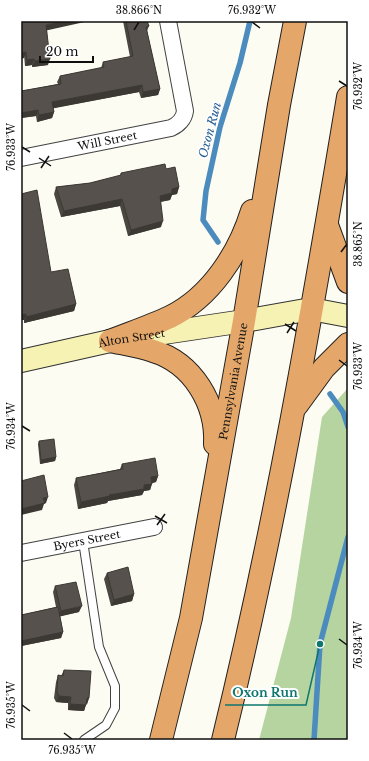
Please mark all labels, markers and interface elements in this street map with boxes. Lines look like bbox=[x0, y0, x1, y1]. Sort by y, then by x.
text: 38.866°N bbox=[116, 4, 162, 17]
text: 76.932°W bbox=[228, 4, 276, 17]
scale bar bbox=[40, 38, 93, 64]
text: 20 m bbox=[46, 44, 78, 59]
text: 76.932°W bbox=[352, 62, 365, 110]
water label: Oxon Run bbox=[195, 100, 224, 159]
text: 76.933°W bbox=[5, 123, 18, 171]
street label: Will Street bbox=[75, 128, 139, 154]
text: 38.865°N bbox=[352, 221, 365, 267]
street label: Pennsylvania Avenue bbox=[216, 322, 251, 441]
street label: Alton Street bbox=[96, 326, 167, 351]
text: 76.933°W bbox=[352, 342, 365, 390]
text: 76.934°W bbox=[5, 402, 18, 450]
street label: Byers Street bbox=[52, 527, 122, 554]
text: 76.934°W bbox=[352, 621, 365, 669]
text: 76.935°W bbox=[5, 681, 18, 729]
callout: Oxon Run bbox=[225, 681, 306, 705]
text: Oxon Run bbox=[232, 685, 298, 700]
text: 76.935°W bbox=[48, 744, 96, 757]

